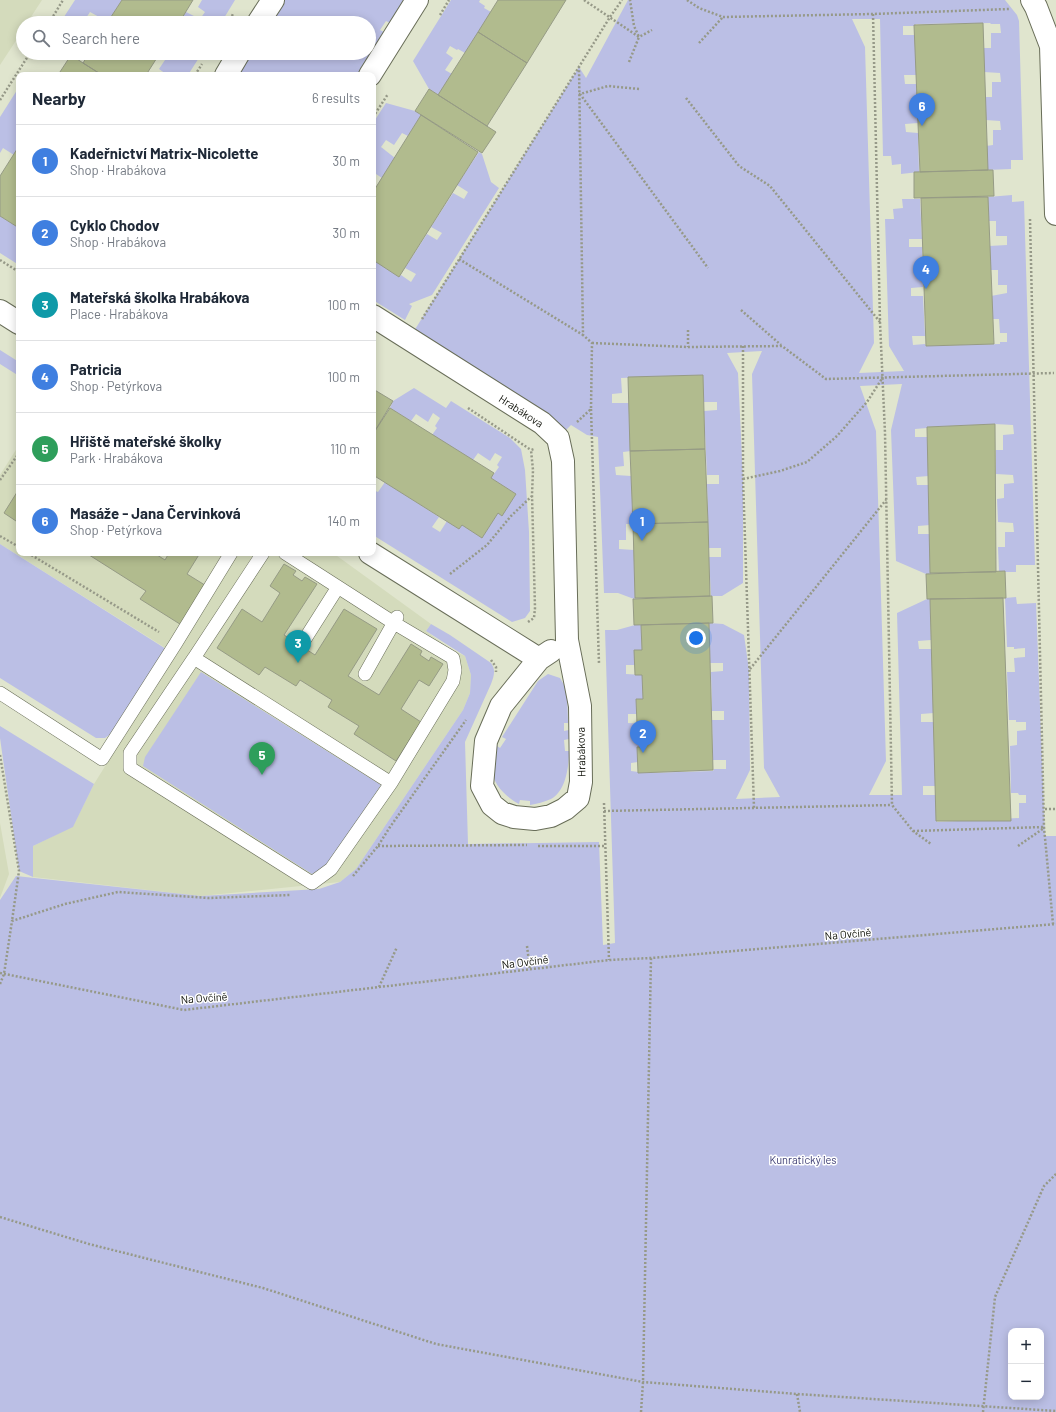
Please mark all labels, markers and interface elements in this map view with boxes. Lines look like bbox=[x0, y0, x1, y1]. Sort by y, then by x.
search box bbox=[16, 16, 376, 60]
icon: search bbox=[30, 27, 52, 49]
text: Search here bbox=[62, 29, 140, 47]
text: Nearby bbox=[32, 88, 86, 108]
text: 6 results bbox=[312, 90, 360, 106]
pin: 6 bbox=[909, 93, 935, 126]
text: Kadeřnictví Matrix-Nicolette bbox=[70, 144, 259, 162]
text: 1 bbox=[43, 153, 47, 169]
text: 30 m bbox=[333, 153, 360, 169]
text: Shop · Hrabákova bbox=[70, 162, 166, 178]
text: Cyklo Chodov bbox=[70, 216, 160, 234]
text: 2 bbox=[41, 225, 49, 241]
text: 30 m bbox=[333, 225, 360, 241]
text: Shop · Hrabákova bbox=[70, 234, 166, 250]
pin: 4 bbox=[913, 256, 939, 289]
text: Mateřská školka Hrabákova bbox=[70, 288, 249, 306]
text: 3 bbox=[41, 297, 49, 313]
text: 100 m bbox=[327, 297, 360, 313]
text: Place · Hrabákova bbox=[70, 306, 168, 322]
text: Patricia bbox=[70, 360, 122, 378]
text: 4 bbox=[41, 369, 49, 385]
text: 100 m bbox=[327, 369, 360, 385]
text: Shop · Petýrkova bbox=[70, 378, 162, 394]
street label: Hrabákova bbox=[497, 391, 546, 430]
text: Hřiště mateřské školky bbox=[70, 432, 221, 450]
text: 5 bbox=[41, 441, 49, 457]
text: 110 m bbox=[330, 441, 360, 457]
text: Park · Hrabákova bbox=[70, 450, 163, 466]
text: Masáže - Jana Červinková bbox=[70, 504, 241, 522]
pin: 1 bbox=[629, 508, 655, 541]
text: 6 bbox=[42, 513, 48, 529]
text: 140 m bbox=[328, 513, 360, 529]
text: Shop · Petýrkova bbox=[70, 522, 162, 538]
your location bbox=[686, 628, 706, 648]
pin: 3 bbox=[285, 630, 311, 663]
pin: 2 bbox=[630, 720, 656, 753]
street label: Hrabákova bbox=[574, 727, 587, 777]
pin: 5 bbox=[249, 742, 275, 775]
street label: Na Ovčíně bbox=[824, 925, 872, 942]
street label: Na Ovčíně bbox=[501, 952, 549, 971]
street label: Na Ovčíně bbox=[180, 989, 228, 1006]
park label: Kunratický les bbox=[769, 1153, 837, 1166]
map controls bbox=[1008, 1328, 1044, 1400]
button: + bbox=[1008, 1328, 1044, 1364]
button: − bbox=[1008, 1364, 1044, 1400]

